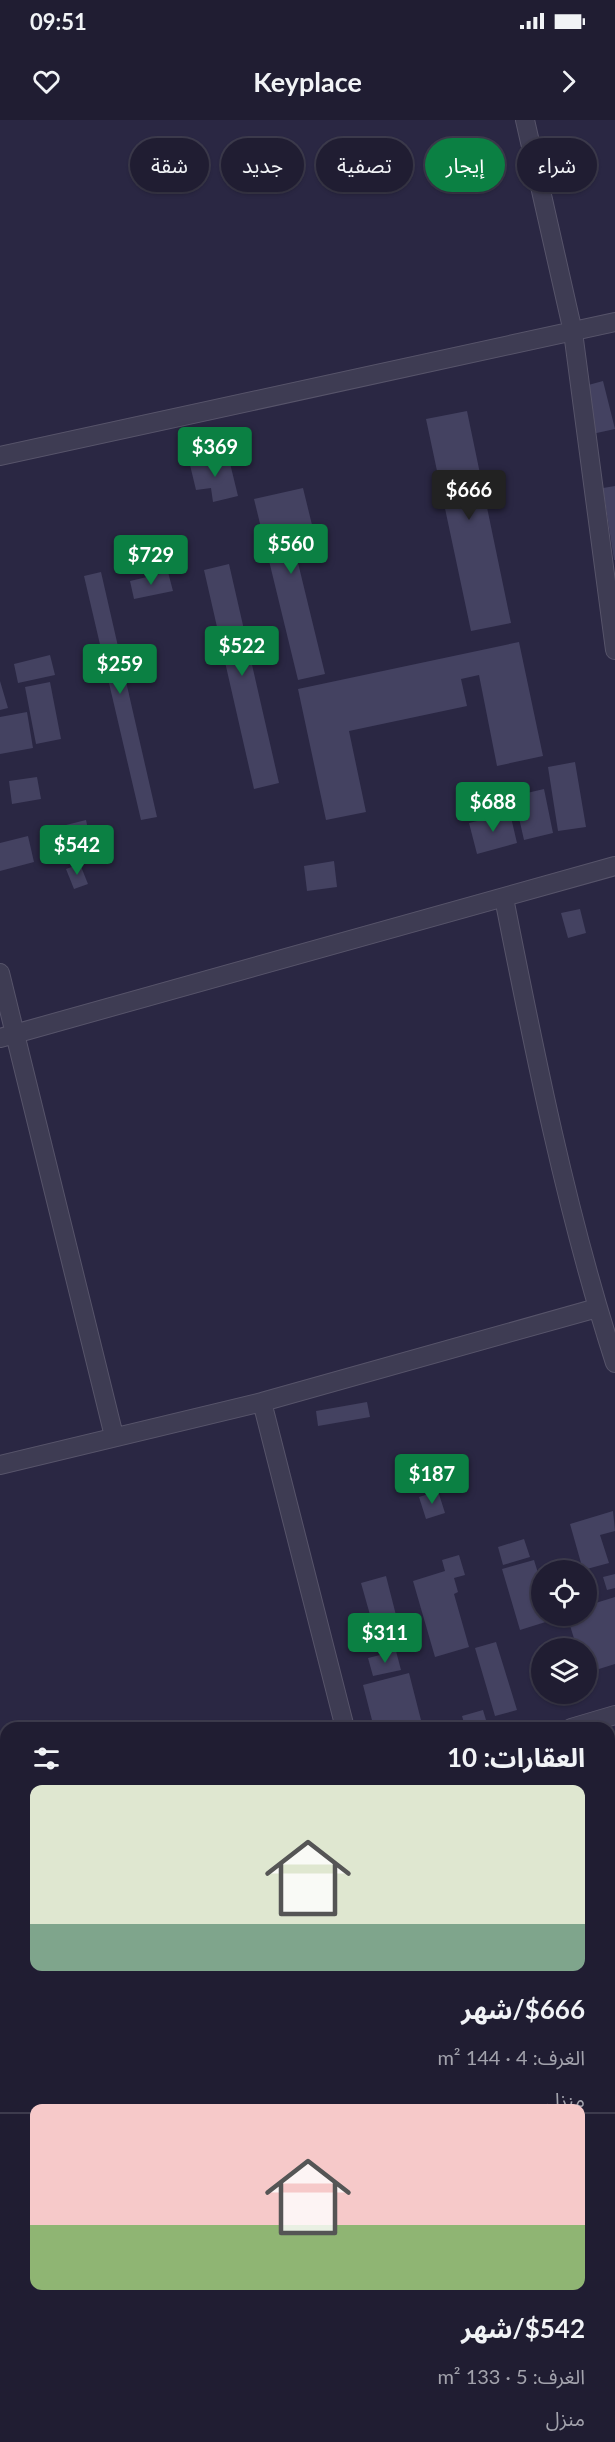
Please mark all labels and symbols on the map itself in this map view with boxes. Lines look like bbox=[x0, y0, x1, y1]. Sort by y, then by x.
pin: $369 bbox=[179, 427, 251, 478]
pin: $666 bbox=[433, 470, 505, 521]
pin: $560 bbox=[255, 524, 327, 575]
pin: $729 bbox=[115, 535, 187, 586]
pin: $522 bbox=[206, 626, 278, 677]
pin: $259 bbox=[84, 644, 156, 695]
pin: $688 bbox=[457, 782, 529, 833]
pin: $542 bbox=[41, 825, 113, 876]
pin: $187 bbox=[396, 1454, 468, 1505]
pin: $311 bbox=[349, 1613, 421, 1664]

